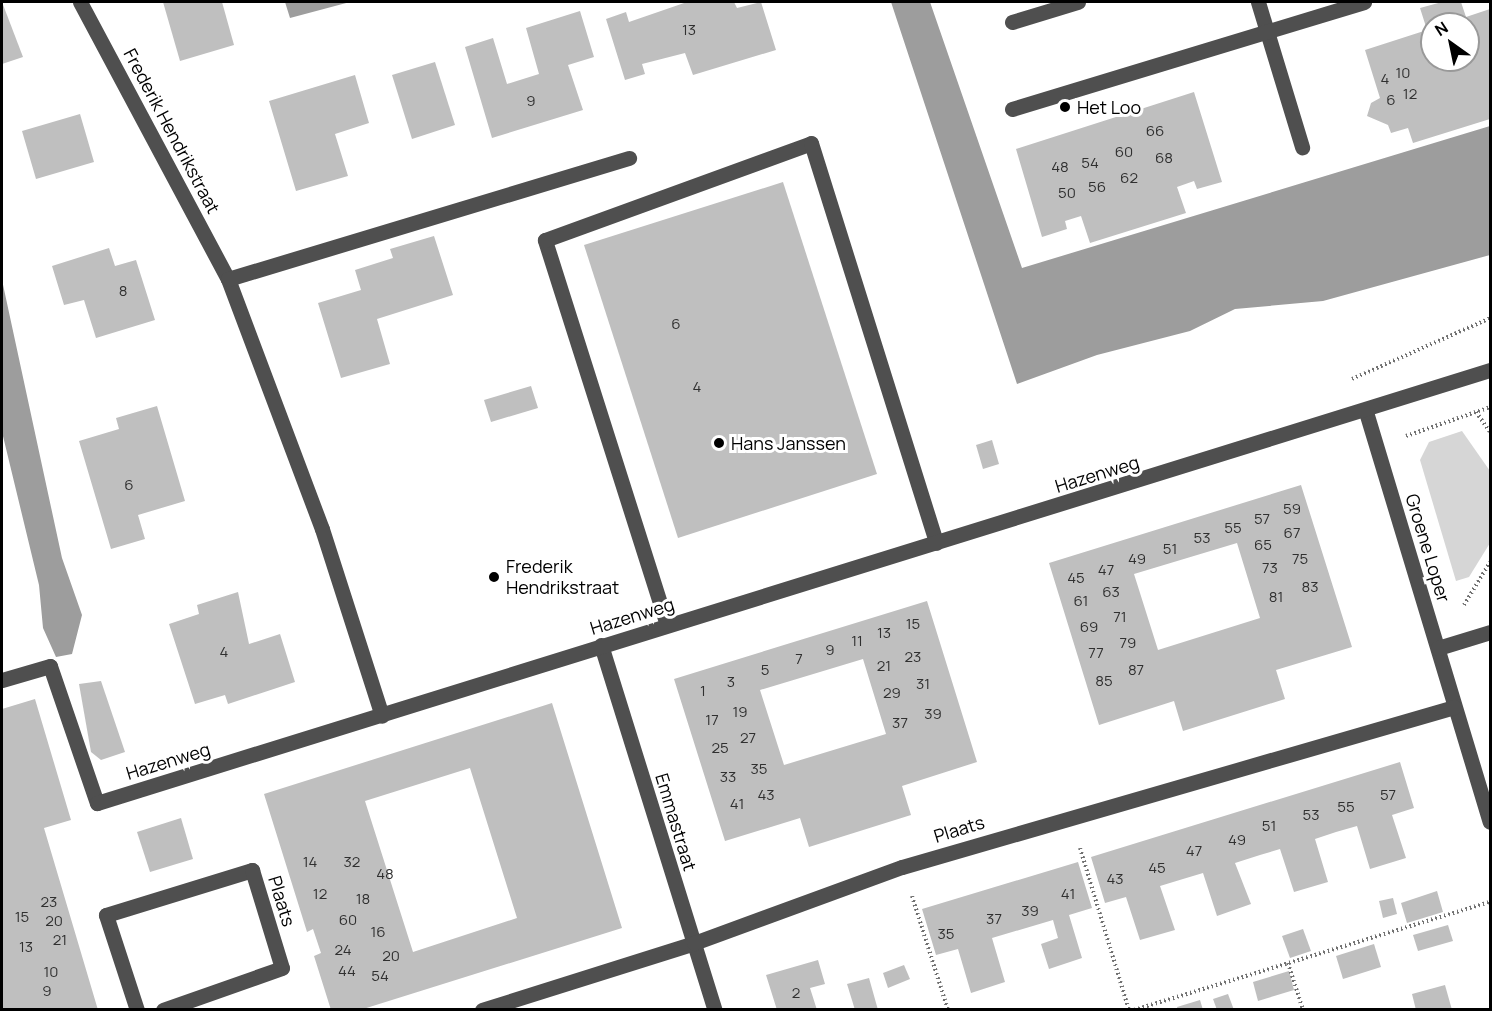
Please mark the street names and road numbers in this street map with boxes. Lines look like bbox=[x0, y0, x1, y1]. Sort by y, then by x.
street label: Frederik Hendrikstraat bbox=[119, 45, 225, 217]
street label: Hazenweg bbox=[1052, 451, 1142, 497]
street label: Groene Loper bbox=[1401, 491, 1455, 605]
street label: Hazenweg bbox=[587, 593, 677, 639]
street label: Hazenweg bbox=[123, 738, 213, 784]
street label: Emmastraat bbox=[651, 771, 701, 873]
street label: Plaats bbox=[931, 811, 987, 847]
street label: Plaats bbox=[264, 873, 300, 929]

